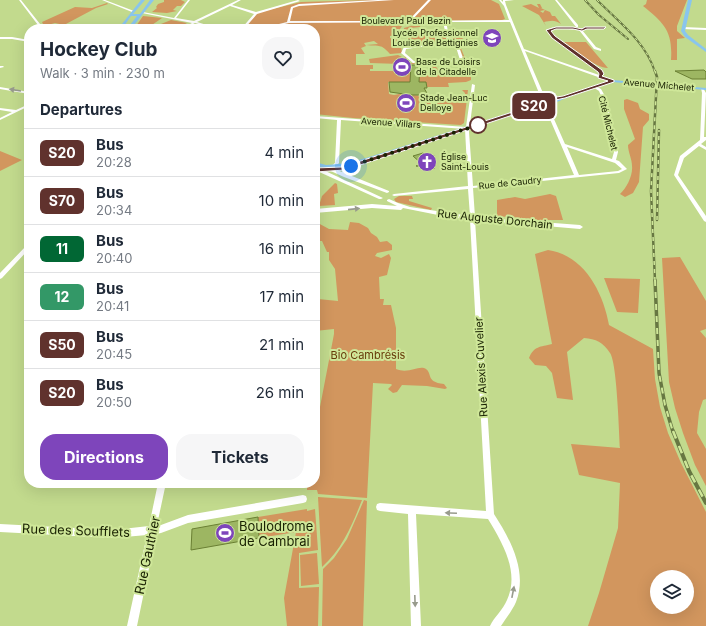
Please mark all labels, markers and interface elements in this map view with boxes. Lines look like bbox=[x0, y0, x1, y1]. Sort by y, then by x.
street label: Boulevard Paul Bezin bbox=[361, 15, 451, 26]
place label: Lycée Professionnel Louise de Bettignies bbox=[392, 27, 478, 48]
school or university icon: Lycée Professionnel Louise de Bettignies bbox=[481, 27, 503, 49]
button: heart bbox=[262, 37, 304, 79]
text: Hockey Club bbox=[40, 38, 158, 61]
sports icon: Base de Loisirs de la Citadelle bbox=[391, 56, 413, 78]
place label: Base de Loisirs de la Citadelle bbox=[416, 56, 481, 77]
text: Walk · 3 min · 230 m bbox=[40, 65, 165, 81]
street label: Avenue Michelet bbox=[623, 76, 695, 93]
one-way arrow bbox=[8, 87, 21, 93]
sports icon: Stade Jean-Luc Delloye bbox=[395, 92, 417, 114]
place label: Stade Jean-Luc Delloye bbox=[420, 92, 488, 113]
line badge: S20 bbox=[511, 93, 557, 119]
street label: Cité Michelet bbox=[596, 94, 621, 151]
text: S20 bbox=[520, 97, 548, 114]
text: Departures bbox=[40, 100, 122, 119]
street label: Avenue Villars bbox=[361, 115, 422, 130]
unlabelled marker bbox=[469, 116, 487, 134]
text: Bus bbox=[96, 135, 124, 154]
text: 4 min bbox=[264, 143, 304, 162]
text: S20 bbox=[48, 144, 76, 161]
church icon: Église Saint-Louis bbox=[416, 151, 438, 173]
place label: Église Saint-Louis bbox=[441, 151, 489, 172]
text: 20:28 bbox=[96, 154, 132, 170]
your location bbox=[341, 156, 361, 176]
street label: Rue de Caudry bbox=[478, 174, 542, 191]
text: Bus bbox=[96, 183, 124, 202]
text: 10 min bbox=[259, 191, 304, 210]
text: S70 bbox=[49, 192, 75, 209]
text: 20:34 bbox=[96, 202, 132, 218]
one-way arrow bbox=[348, 205, 360, 212]
street label: Rue Auguste Dorchain bbox=[437, 206, 553, 232]
text: Bus bbox=[96, 231, 124, 250]
text: 16 min bbox=[259, 239, 304, 258]
text: 11 bbox=[56, 240, 68, 257]
text: 20:40 bbox=[96, 250, 132, 266]
text: Bus bbox=[96, 279, 124, 298]
text: 17 min bbox=[260, 287, 304, 306]
text: 12 bbox=[55, 288, 69, 305]
text: 20:41 bbox=[96, 298, 129, 314]
street label: Rue Alexis Cuvelier bbox=[471, 317, 491, 417]
text: Bus bbox=[96, 327, 124, 346]
text: 21 min bbox=[259, 335, 304, 354]
text: S50 bbox=[48, 336, 76, 353]
text: 20:45 bbox=[96, 346, 132, 362]
park label: Bio Cambrésis bbox=[331, 348, 406, 362]
text: Bus bbox=[96, 375, 124, 394]
text: 26 min bbox=[256, 383, 304, 402]
text: S20 bbox=[48, 384, 76, 401]
text: 20:50 bbox=[96, 394, 132, 410]
button: Directions bbox=[40, 434, 168, 480]
button: Tickets bbox=[176, 434, 304, 480]
one-way arrow bbox=[445, 509, 457, 516]
street label: Rue Gauthier bbox=[131, 514, 163, 596]
place label: Boulodrome de Cambrai bbox=[239, 518, 313, 549]
street label: Rue des Soufflets bbox=[22, 520, 130, 540]
sports icon: Boulodrome de Cambrai bbox=[214, 522, 236, 544]
map controls bbox=[650, 570, 694, 614]
button: layers bbox=[650, 570, 694, 614]
one-way arrow bbox=[511, 586, 517, 598]
one-way arrow bbox=[412, 595, 418, 608]

